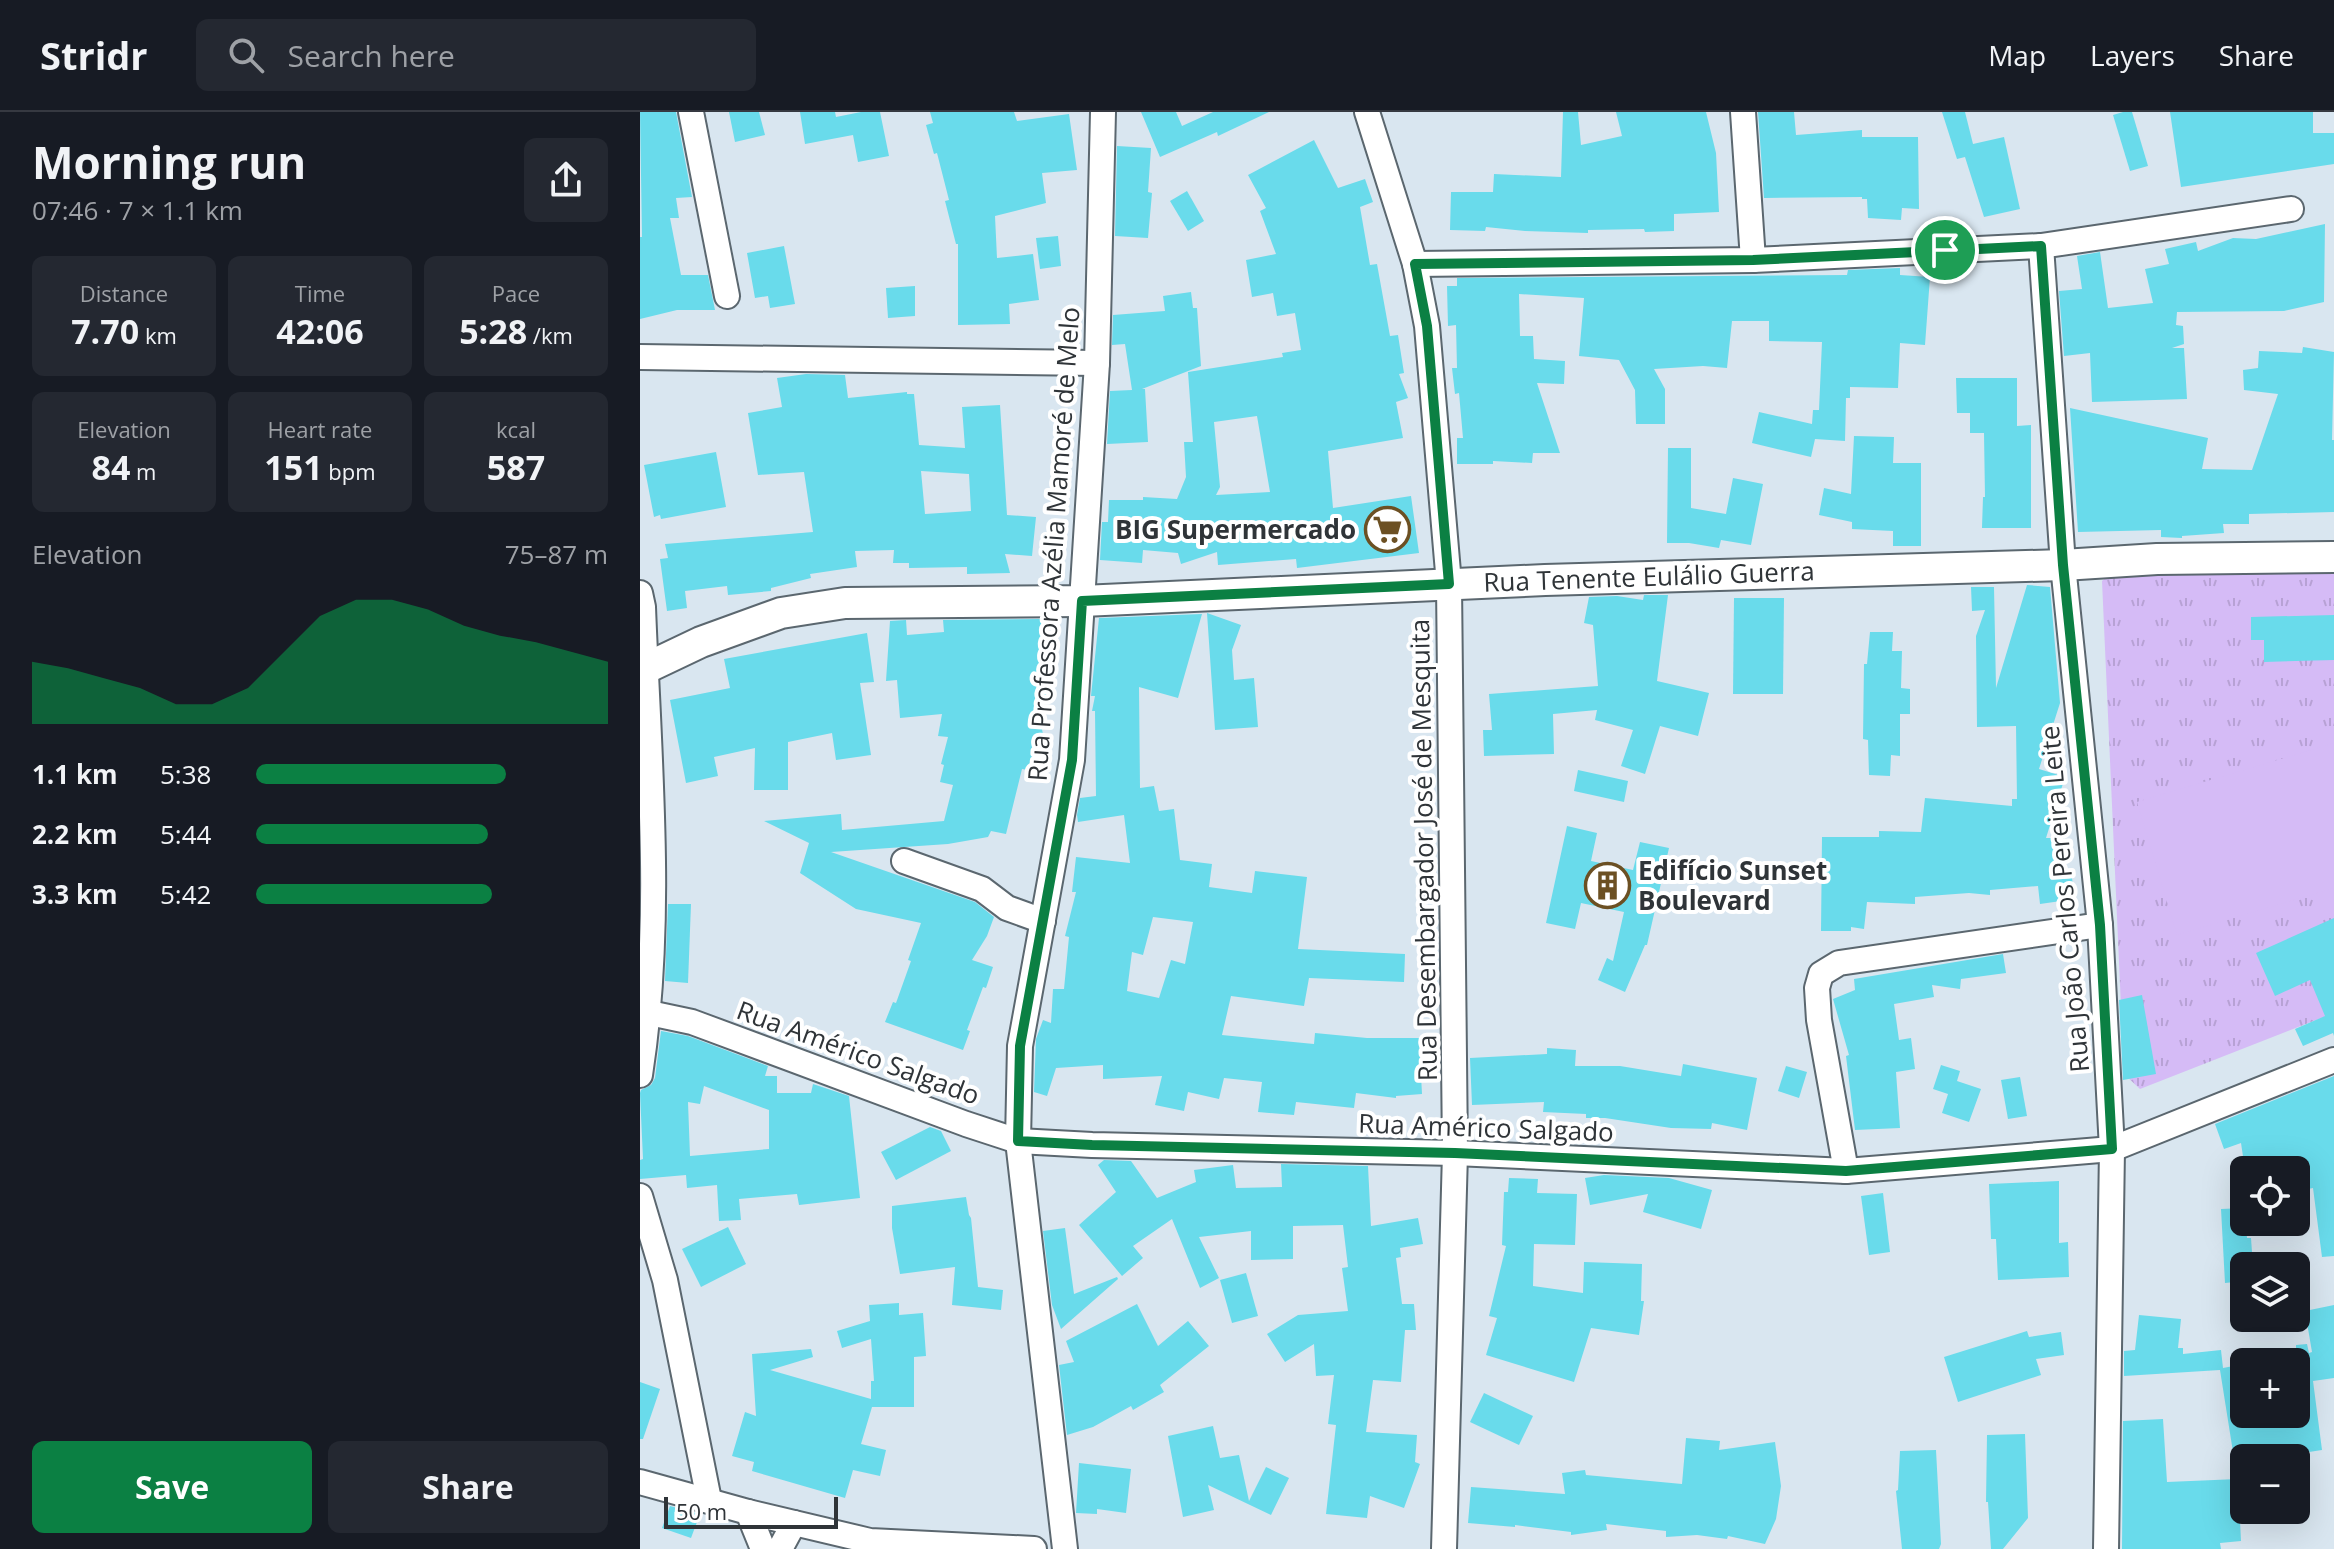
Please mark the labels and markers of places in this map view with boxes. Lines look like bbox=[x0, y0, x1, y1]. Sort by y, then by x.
pin bbox=[1911, 216, 1979, 284]
supermarket icon: BIG Supermercado bbox=[1363, 506, 1411, 554]
place label: BIG Supermercado bbox=[1115, 511, 1356, 547]
place label: Edifício Sunset Boulevard bbox=[1638, 852, 1827, 918]
building icon: Edifício Sunset Boulevard bbox=[1583, 862, 1631, 910]

